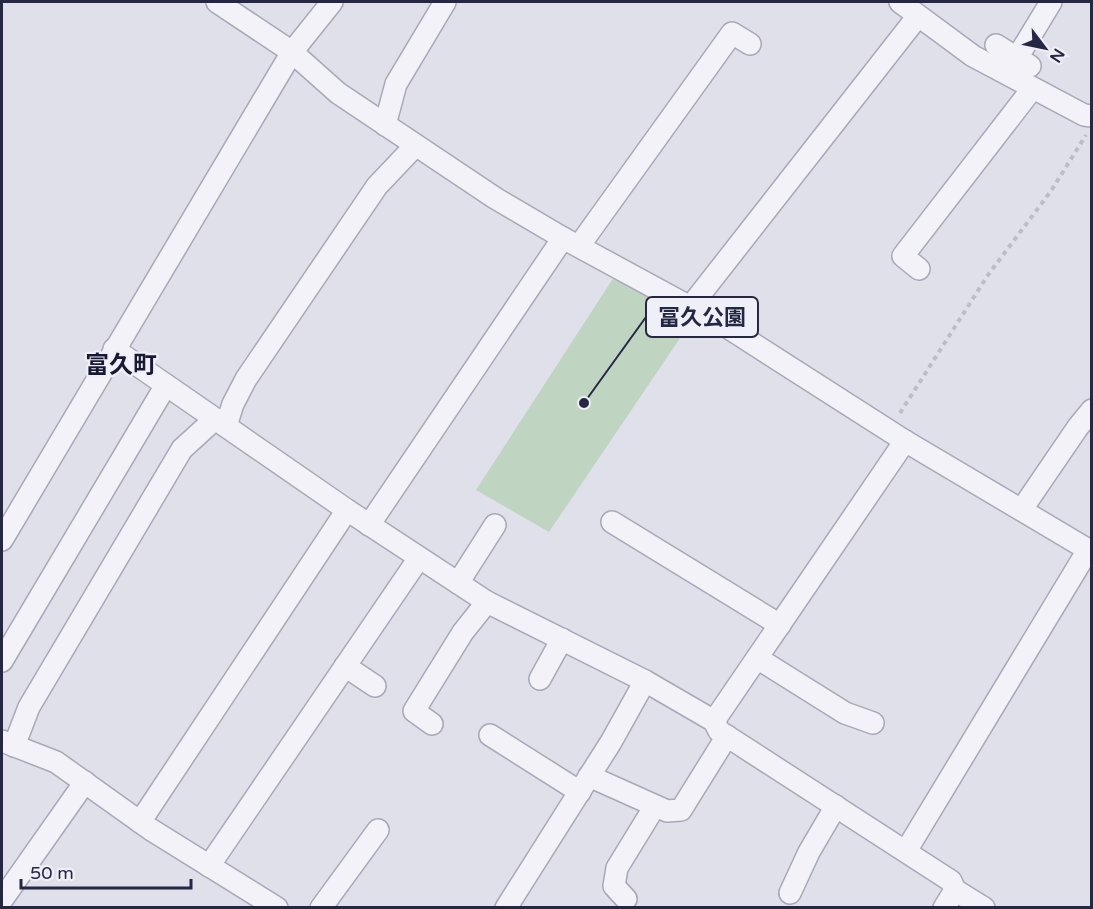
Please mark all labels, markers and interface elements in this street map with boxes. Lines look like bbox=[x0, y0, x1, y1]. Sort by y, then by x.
north arrow bbox=[1015, 18, 1075, 78]
text: N bbox=[1045, 45, 1069, 66]
callout: 冨久公園 bbox=[646, 297, 758, 337]
text: 冨久公園 bbox=[658, 305, 746, 331]
district label: 富久町 bbox=[85, 351, 157, 380]
scale bar bbox=[21, 852, 190, 890]
text: 50 m bbox=[30, 862, 74, 884]

